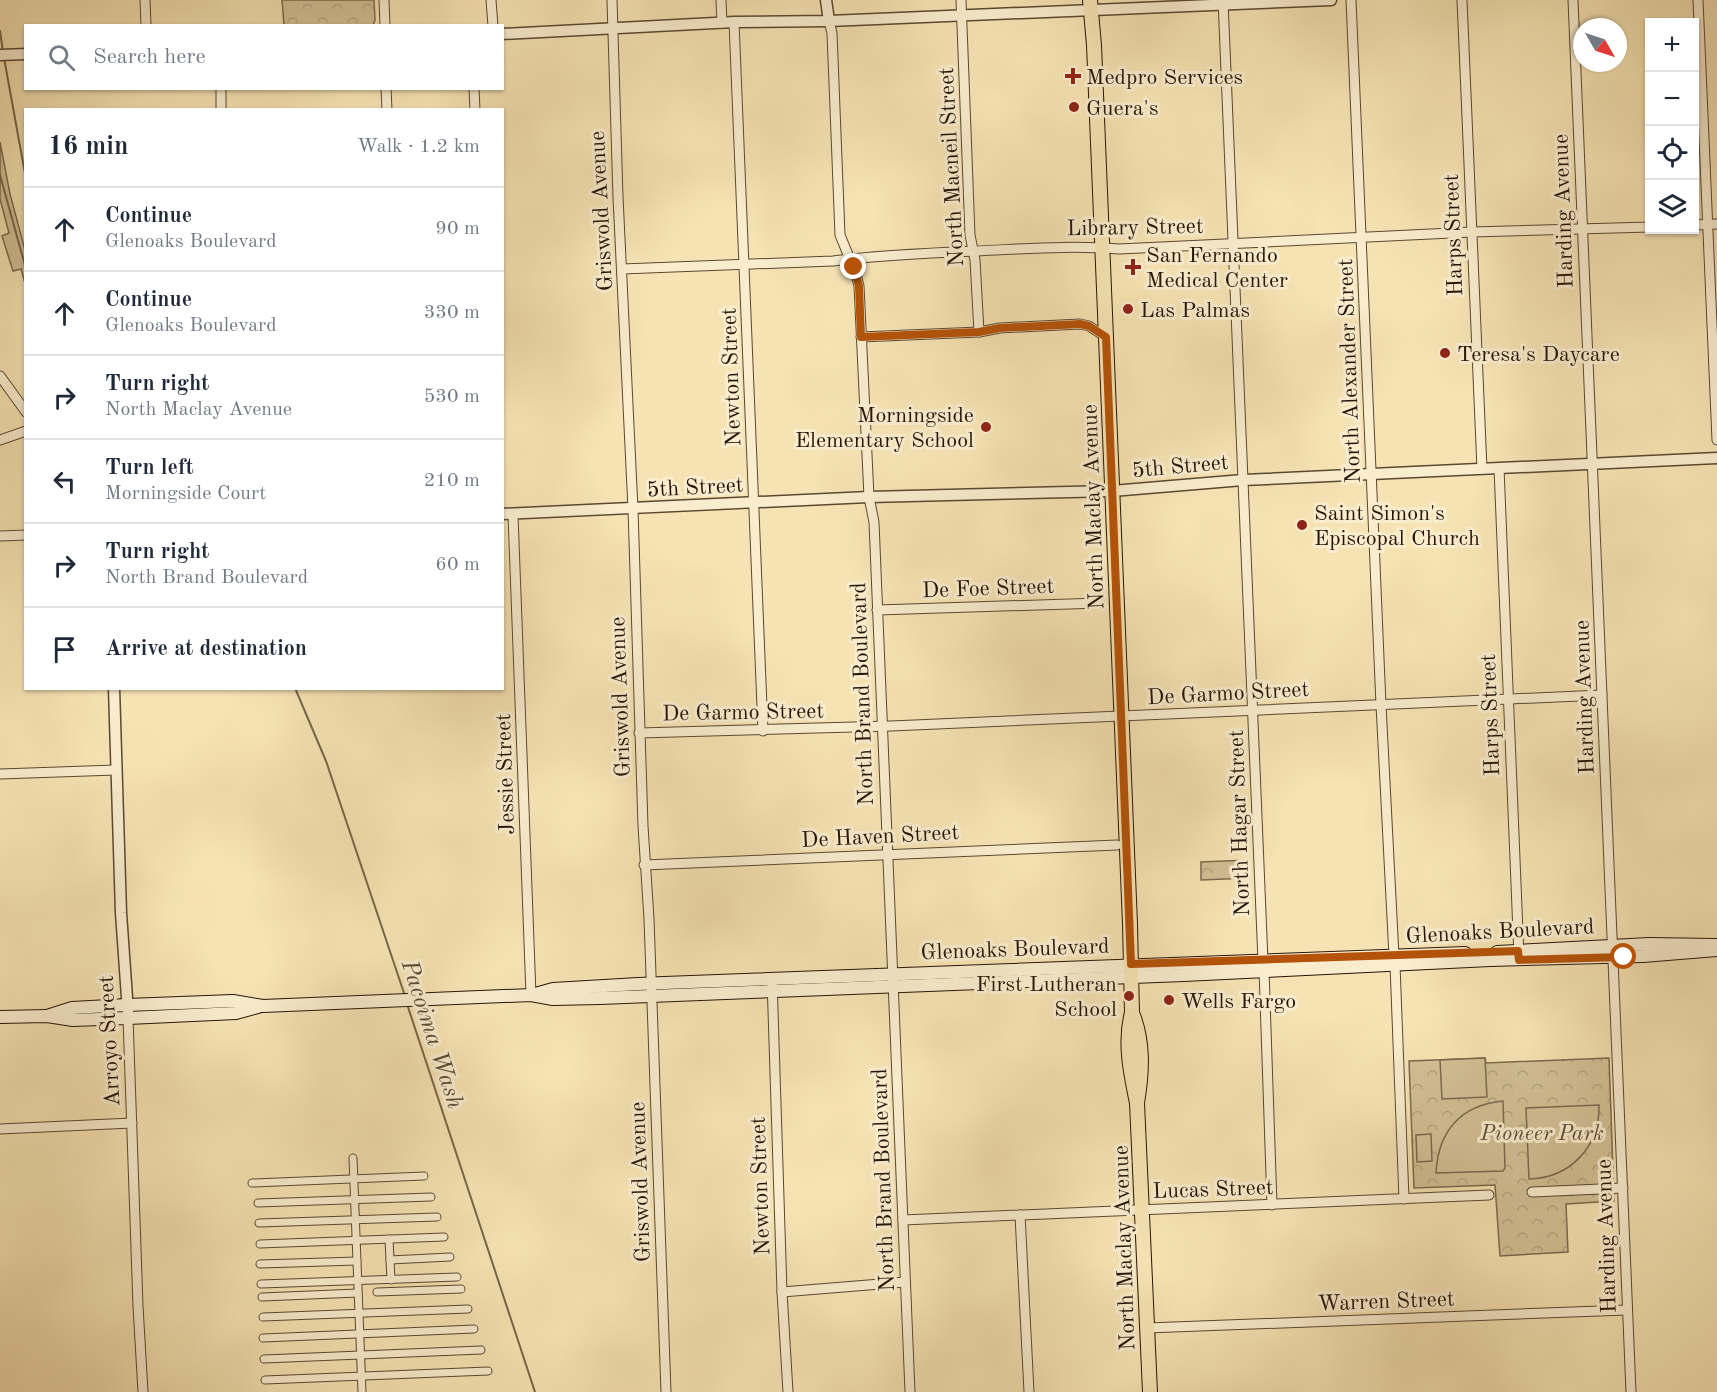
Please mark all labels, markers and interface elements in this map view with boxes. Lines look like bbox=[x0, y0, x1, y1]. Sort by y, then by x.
north arrow bbox=[1573, 18, 1627, 72]
map controls bbox=[1645, 18, 1699, 234]
button: + bbox=[1645, 18, 1699, 72]
search box bbox=[24, 24, 504, 90]
icon: search bbox=[45, 41, 78, 74]
text: Search here bbox=[93, 46, 206, 68]
street label: North Macneil Street bbox=[936, 66, 968, 267]
marker: Medpro Services bbox=[1064, 67, 1082, 85]
place label: Medpro Services bbox=[1086, 67, 1243, 89]
button: − bbox=[1645, 72, 1699, 126]
place label: Guera's bbox=[1086, 98, 1158, 120]
marker: Guera's bbox=[1067, 100, 1081, 114]
button: locate bbox=[1645, 126, 1699, 180]
street label: Griswold Avenue bbox=[587, 130, 617, 292]
street label: Harding Avenue bbox=[1550, 133, 1578, 288]
text: 16 min bbox=[48, 134, 128, 160]
text: Walk · 1.2 km bbox=[357, 137, 480, 157]
street label: Harps Street bbox=[1441, 173, 1467, 297]
button: layers bbox=[1645, 180, 1699, 234]
text: Continue bbox=[105, 205, 192, 227]
icon: ahead bbox=[48, 213, 81, 246]
street label: Library Street bbox=[1066, 216, 1204, 240]
text: 90 m bbox=[435, 219, 480, 239]
text: Glenoaks Boulevard bbox=[105, 232, 277, 252]
place label: San Fernando Medical Center bbox=[1146, 245, 1288, 292]
route end bbox=[840, 253, 866, 279]
marker: San Fernando Medical Center bbox=[1124, 258, 1142, 276]
street label: North Alexander Street bbox=[1335, 258, 1365, 484]
text: Continue bbox=[105, 289, 192, 311]
icon: ahead bbox=[48, 297, 81, 330]
place label: Las Palmas bbox=[1140, 300, 1250, 322]
marker: Las Palmas bbox=[1121, 302, 1135, 316]
text: 330 m bbox=[424, 303, 480, 323]
street label: Newton Street bbox=[719, 307, 745, 447]
text: Glenoaks Boulevard bbox=[105, 316, 277, 336]
place label: Teresa's Daycare bbox=[1457, 344, 1620, 366]
marker: Teresa's Daycare bbox=[1438, 346, 1452, 360]
text: Turn right bbox=[105, 373, 209, 395]
icon: right bbox=[48, 381, 81, 414]
text: 530 m bbox=[424, 387, 480, 407]
text: North Maclay Avenue bbox=[105, 400, 292, 420]
street label: North Maclay Avenue bbox=[1079, 404, 1109, 610]
place label: Morningside Elementary School bbox=[795, 405, 974, 452]
marker: Morningside Elementary School bbox=[979, 420, 993, 434]
street label: 5th Street bbox=[1131, 452, 1229, 482]
text: Turn left bbox=[105, 457, 194, 479]
icon: left bbox=[48, 465, 81, 498]
text: 210 m bbox=[424, 471, 480, 491]
street label: 5th Street bbox=[646, 474, 744, 502]
text: Morningside Court bbox=[105, 484, 266, 504]
place label: Saint Simon's Episcopal Church bbox=[1314, 503, 1480, 550]
marker: Saint Simon's Episcopal Church bbox=[1295, 518, 1309, 532]
text: Turn right bbox=[105, 541, 209, 563]
icon: right bbox=[48, 549, 81, 582]
text: 60 m bbox=[435, 555, 480, 575]
text: North Brand Boulevard bbox=[105, 568, 308, 588]
street label: De Foe Street bbox=[922, 576, 1055, 602]
street label: North Brand Boulevard bbox=[848, 582, 878, 806]
street label: Griswold Avenue bbox=[607, 616, 635, 778]
street label: Harding Avenue bbox=[1571, 619, 1599, 774]
icon: arrive bbox=[48, 633, 81, 666]
text: Arrive at destination bbox=[105, 638, 307, 660]
street label: Harps Street bbox=[1478, 653, 1504, 777]
street label: De Garmo Street bbox=[1147, 679, 1310, 709]
street label: De Garmo Street bbox=[662, 701, 824, 725]
street label: Jessie Street bbox=[493, 713, 519, 835]
street label: North Hagar Street bbox=[1226, 729, 1254, 917]
street label: De Haven Street bbox=[801, 822, 960, 852]
street label: Glenoaks Boulevard bbox=[1405, 916, 1595, 948]
street label: Glenoaks Boulevard bbox=[920, 936, 1110, 964]
route start bbox=[1610, 943, 1636, 969]
water label: Pacoima Wash bbox=[395, 956, 466, 1112]
place label: First Lutheran School bbox=[976, 974, 1117, 1021]
street label: Arroyo Street bbox=[96, 975, 124, 1107]
marker: First Lutheran School bbox=[1122, 989, 1136, 1003]
place label: Wells Fargo bbox=[1181, 991, 1296, 1013]
marker: Wells Fargo bbox=[1162, 993, 1176, 1007]
street label: North Brand Boulevard bbox=[869, 1068, 899, 1292]
street label: Griswold Avenue bbox=[627, 1101, 655, 1263]
street label: Newton Street bbox=[748, 1116, 774, 1256]
park label: Pioneer Park bbox=[1479, 1123, 1604, 1145]
street label: North Maclay Avenue bbox=[1110, 1145, 1140, 1351]
street label: Harding Avenue bbox=[1593, 1158, 1621, 1313]
street label: Lucas Street bbox=[1152, 1177, 1274, 1203]
street label: Warren Street bbox=[1317, 1289, 1455, 1315]

